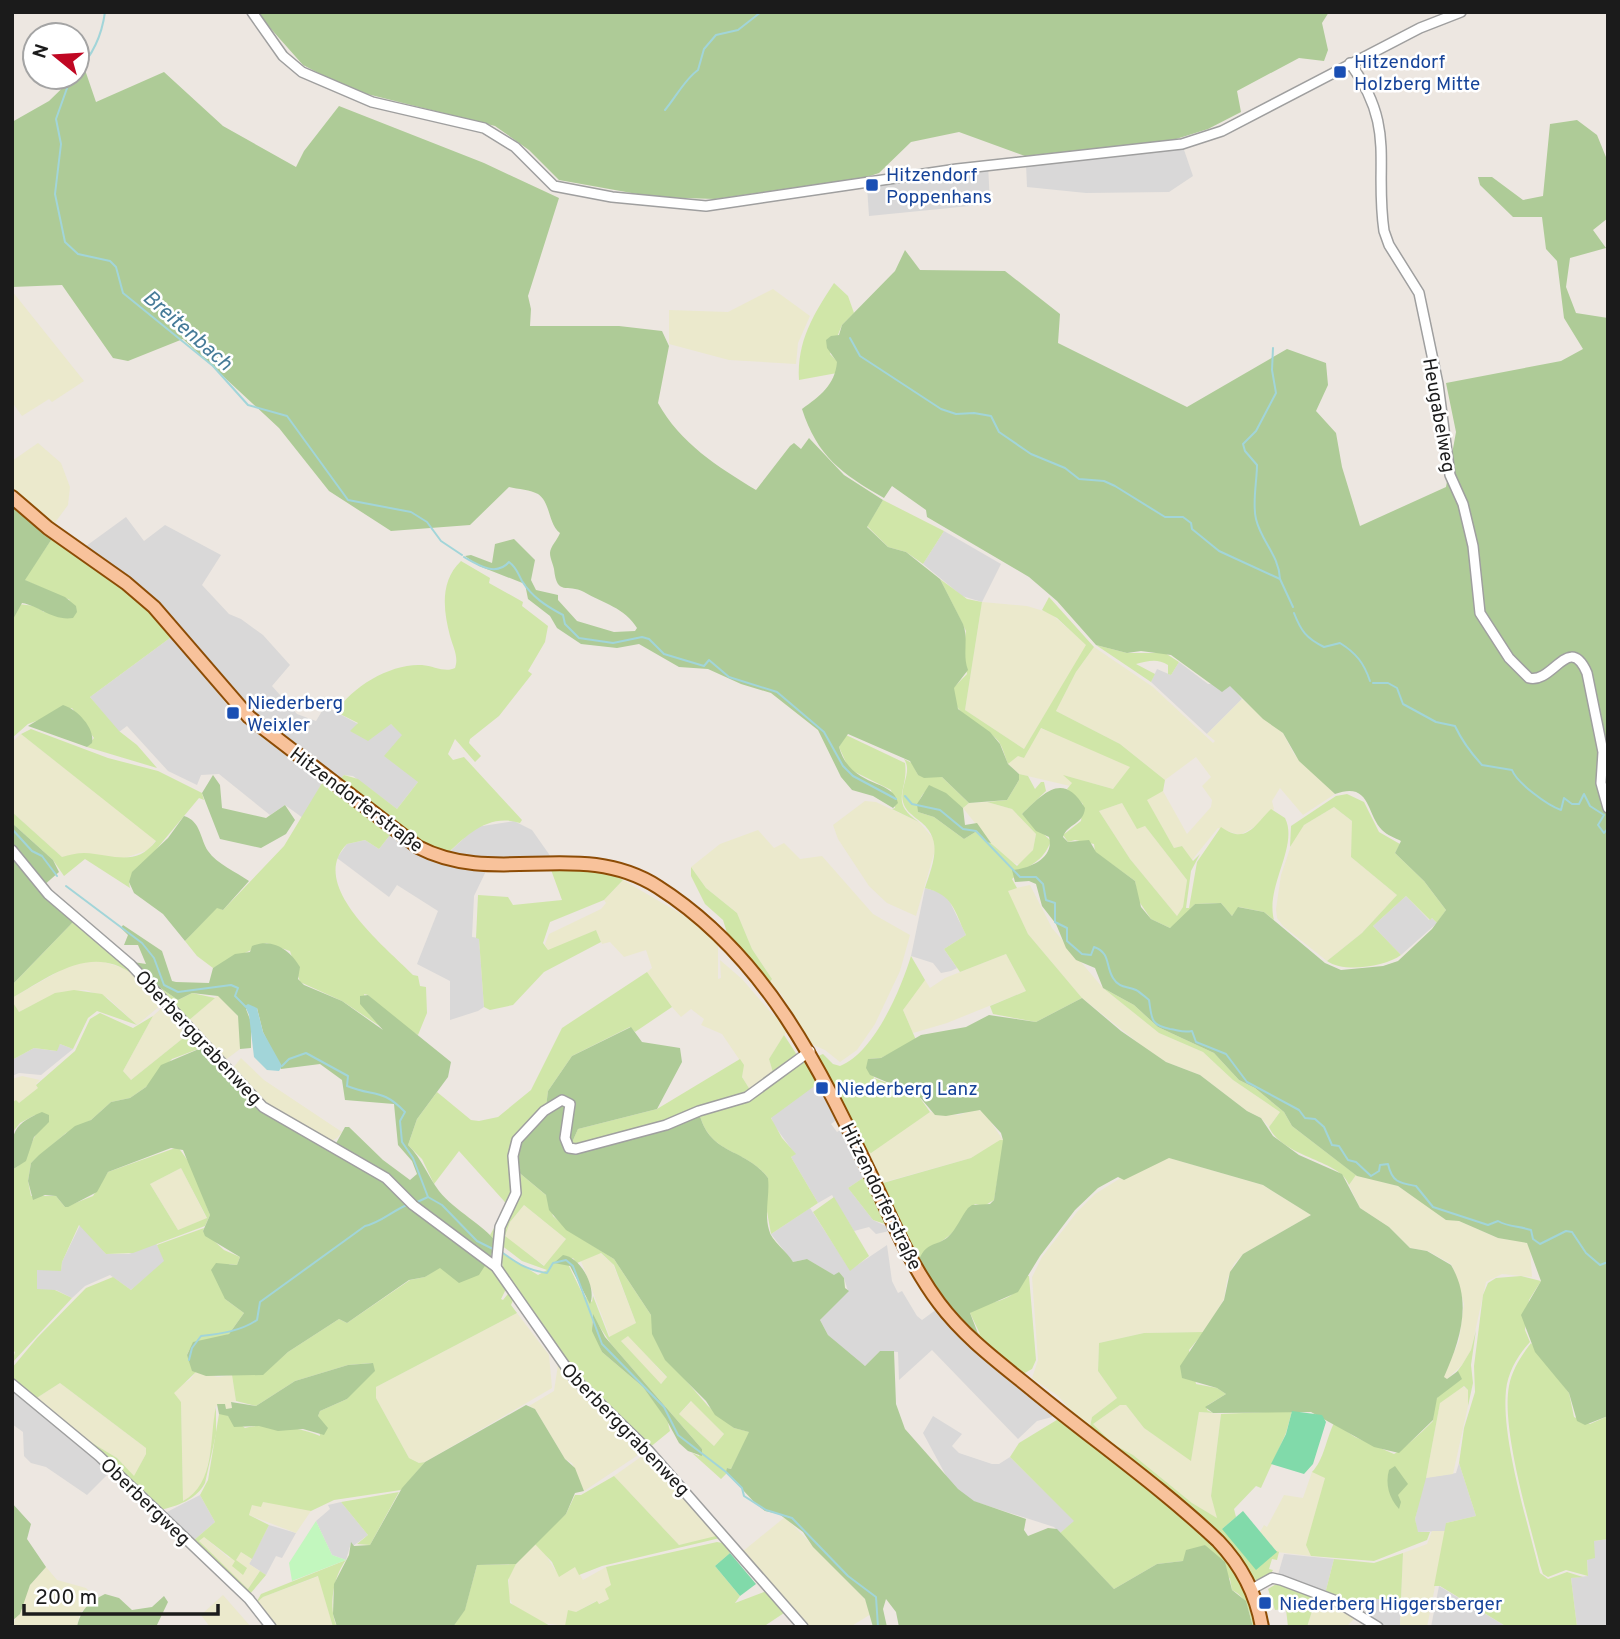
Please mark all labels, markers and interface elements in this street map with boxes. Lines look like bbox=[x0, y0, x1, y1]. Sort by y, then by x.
north arrow bbox=[21, 21, 91, 91]
text: N bbox=[28, 41, 55, 62]
place label: Hitzendorf Holzberg Mitte bbox=[1354, 51, 1480, 97]
marker: Hitzendorf Holzberg Mitte bbox=[1332, 64, 1348, 80]
place label: Hitzendorf Poppenhans bbox=[886, 164, 992, 210]
marker: Hitzendorf Poppenhans bbox=[864, 177, 880, 193]
water label: Breitenbach bbox=[137, 285, 238, 378]
street label: Heugabelweg bbox=[1416, 356, 1460, 474]
place label: Niederberg Weixler bbox=[247, 692, 343, 738]
marker: Niederberg Weixler bbox=[225, 705, 241, 721]
street label: Hitzendorferstraße bbox=[284, 743, 427, 859]
street label: Oberberggrabenweg bbox=[129, 966, 266, 1111]
place label: Niederberg Lanz bbox=[836, 1078, 978, 1102]
marker: Niederberg Lanz bbox=[814, 1080, 830, 1096]
street label: Hitzendorferstraße bbox=[834, 1119, 926, 1274]
street label: Oberberggrabenweg bbox=[555, 1359, 694, 1502]
street label: Oberbergweg bbox=[94, 1453, 195, 1551]
scale bar bbox=[24, 1572, 219, 1616]
text: 200 m bbox=[35, 1585, 97, 1612]
place label: Niederberg Higgersberger bbox=[1279, 1593, 1503, 1617]
marker: Niederberg Higgersberger bbox=[1257, 1595, 1273, 1611]

